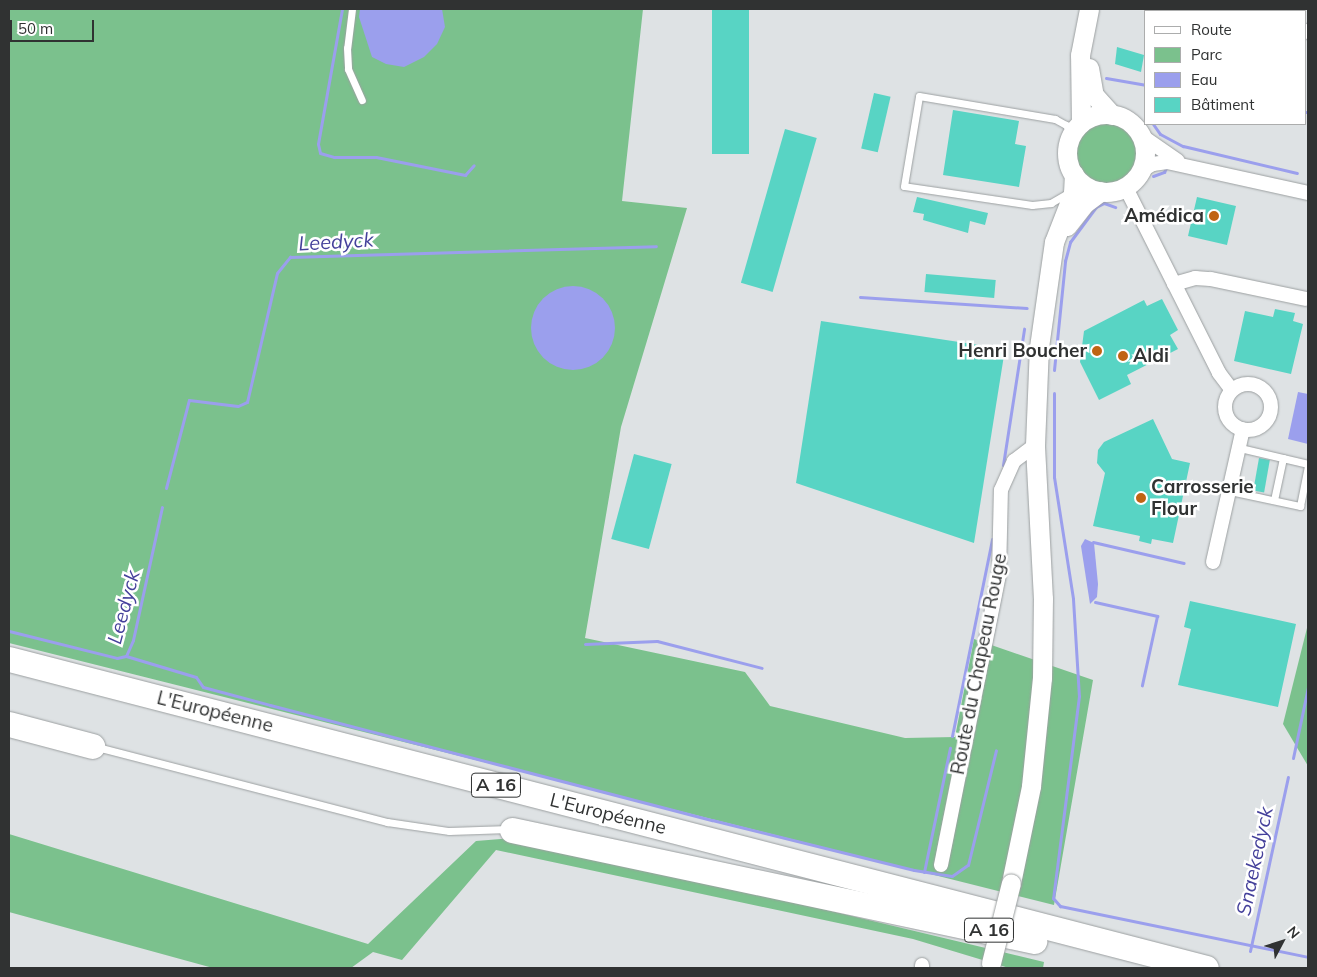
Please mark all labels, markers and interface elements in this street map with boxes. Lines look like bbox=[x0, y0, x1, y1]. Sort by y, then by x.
scale bar bbox=[12, 10, 96, 42]
legend bbox=[1144, 10, 1307, 125]
text: 50 m bbox=[18, 19, 53, 38]
text: Route bbox=[1191, 20, 1232, 39]
text: Parc bbox=[1191, 45, 1222, 64]
text: Eau bbox=[1191, 70, 1217, 89]
text: Bâtiment bbox=[1191, 95, 1254, 114]
place label: Amédica bbox=[1124, 205, 1204, 227]
marker: Amédica bbox=[1208, 210, 1220, 222]
water label: Leedyck bbox=[298, 227, 374, 255]
place label: Henri Boucher bbox=[958, 340, 1087, 362]
marker: Henri Boucher bbox=[1091, 345, 1103, 357]
place label: Aldi bbox=[1133, 345, 1169, 367]
marker: Aldi bbox=[1117, 350, 1129, 362]
place label: Carrosserie Flour bbox=[1151, 476, 1254, 520]
marker: Carrosserie Flour bbox=[1135, 492, 1147, 504]
street label: Route du Chapeau Rouge bbox=[946, 551, 1012, 777]
water label: Leedyck bbox=[102, 568, 144, 646]
street label: L'Européenne bbox=[155, 687, 275, 737]
road number: A 16 bbox=[470, 770, 522, 800]
street label: L'Européenne bbox=[548, 789, 668, 839]
water label: Snaekedyck bbox=[1231, 804, 1277, 918]
road number: A 16 bbox=[963, 914, 1015, 946]
north arrow bbox=[1257, 917, 1307, 967]
text: N bbox=[1283, 923, 1304, 942]

